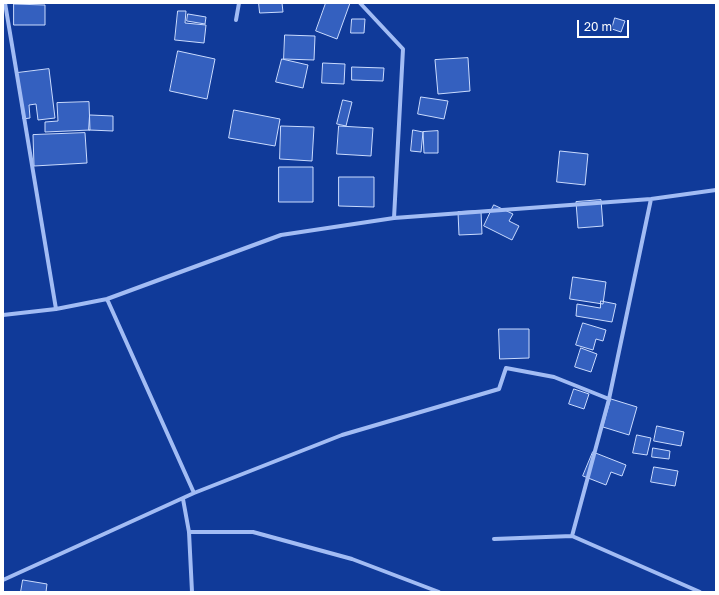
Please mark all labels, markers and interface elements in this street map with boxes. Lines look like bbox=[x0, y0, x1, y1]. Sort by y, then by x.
scale bar bbox=[579, 12, 631, 38]
text: 20 m bbox=[584, 19, 612, 34]

